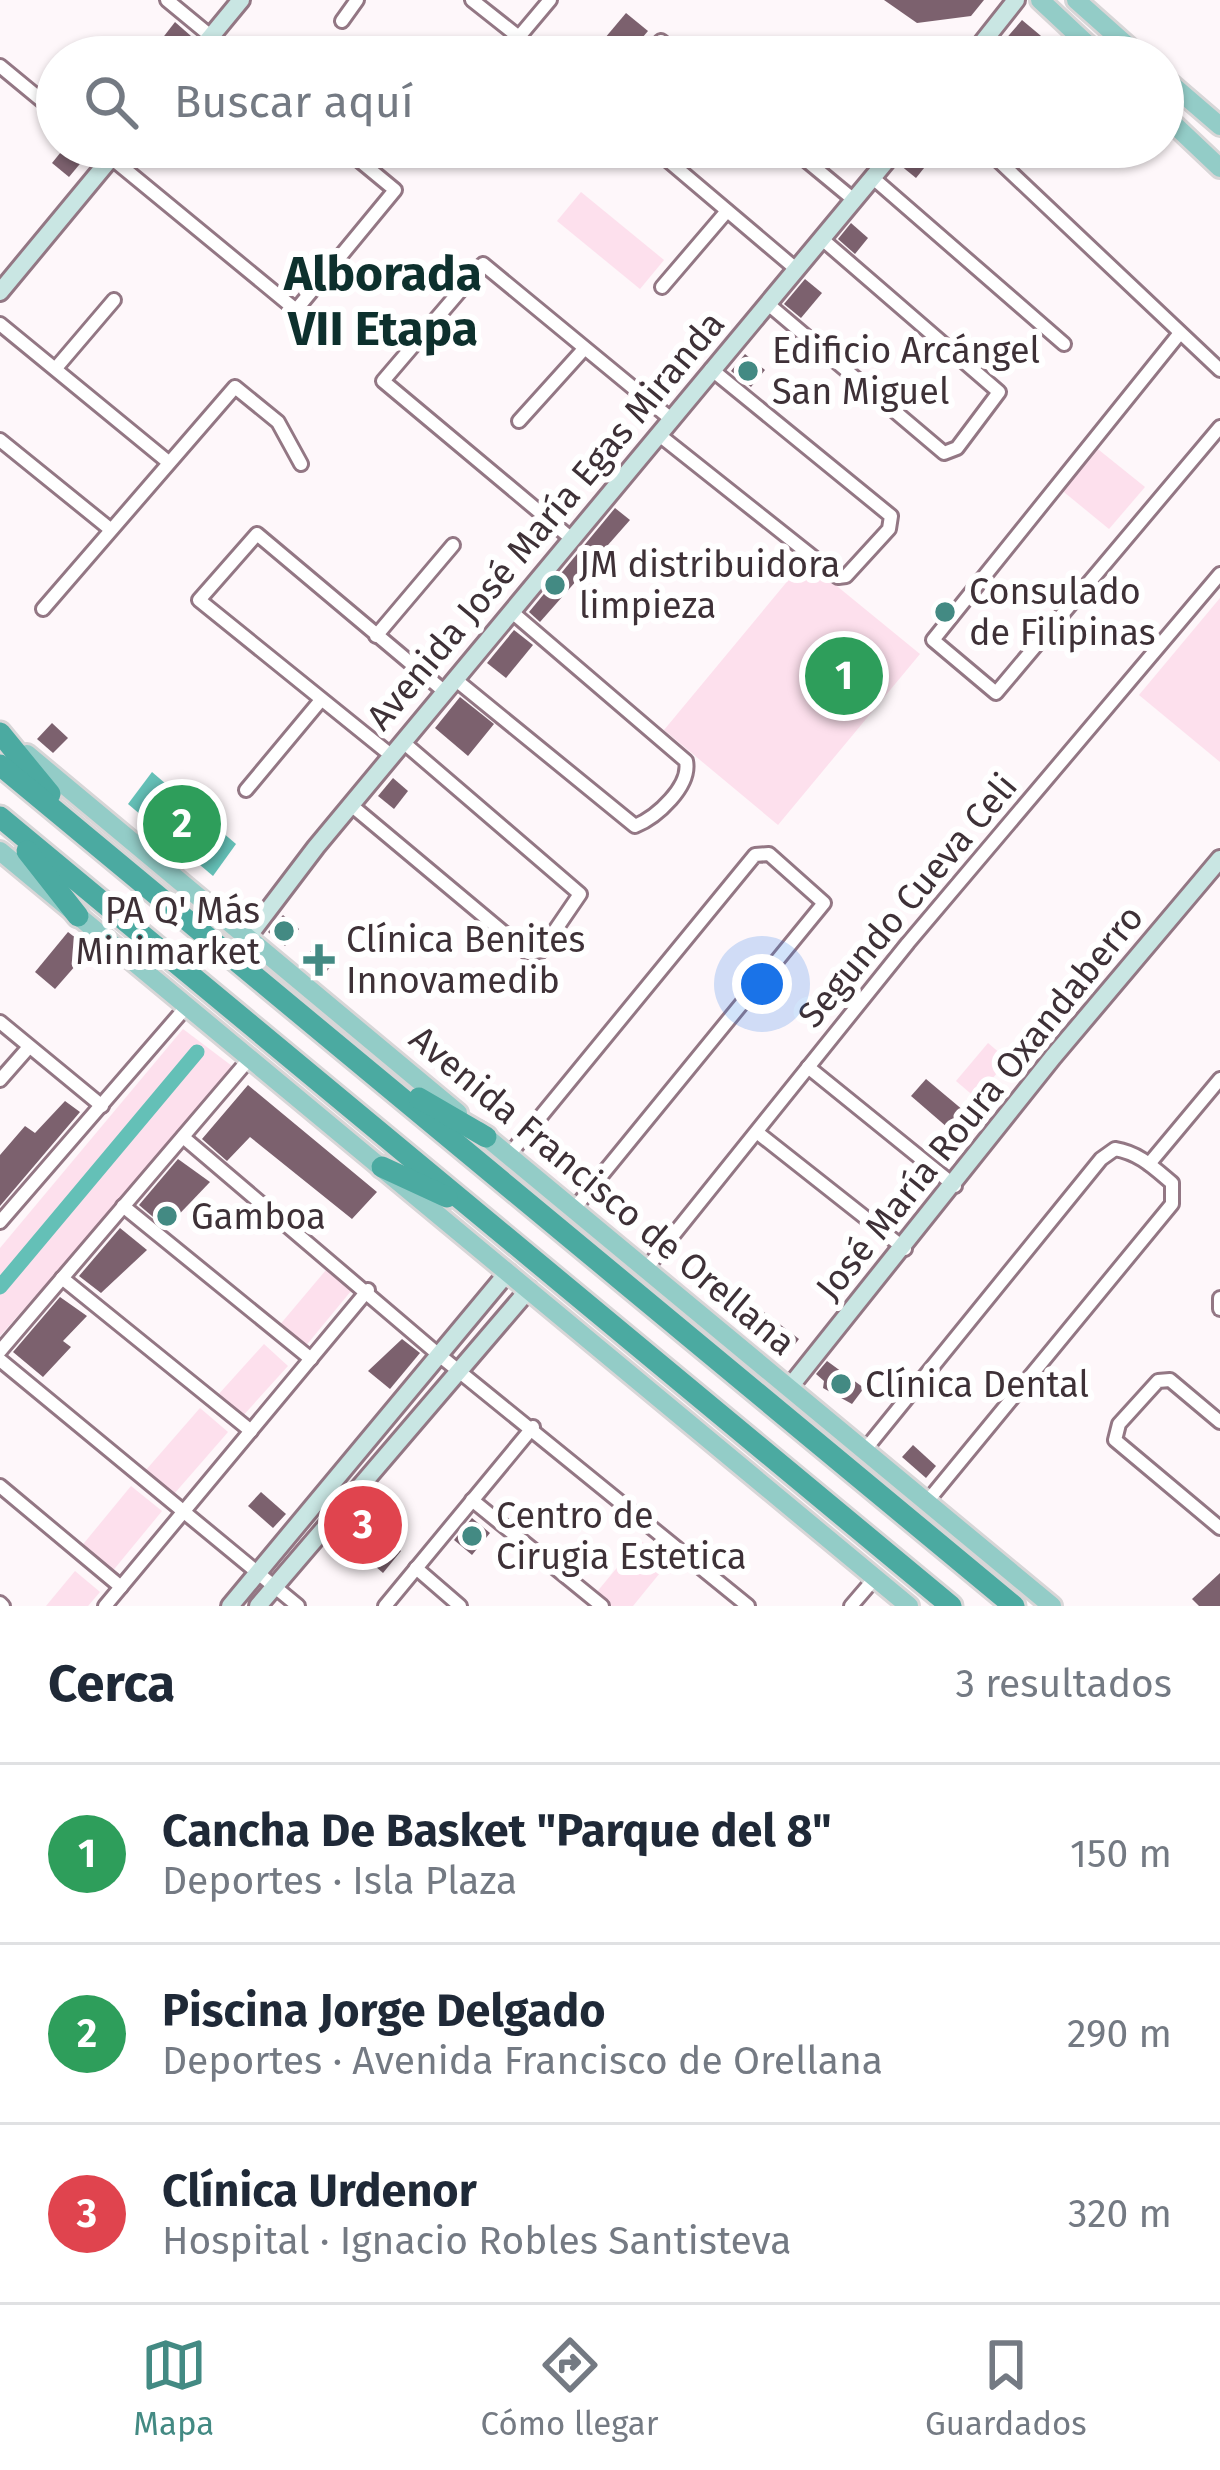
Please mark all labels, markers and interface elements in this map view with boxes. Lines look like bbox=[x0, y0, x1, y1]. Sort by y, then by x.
search box bbox=[36, 36, 1184, 168]
icon: search bbox=[78, 69, 144, 135]
text: Buscar aquí bbox=[174, 75, 414, 129]
district label: Alborada VII Etapa bbox=[283, 245, 482, 358]
street label: Avenida José María Egas Miranda bbox=[358, 302, 734, 739]
place label: Edificio Arcángel San Miguel bbox=[772, 329, 1040, 414]
marker: Edificio Arcángel San Miguel bbox=[735, 358, 761, 384]
place label: JM distribuidora limpieza bbox=[579, 543, 840, 628]
place label: Consulado de Filipinas bbox=[969, 570, 1156, 655]
marker: JM distribuidora limpieza bbox=[542, 572, 568, 598]
marker: Consulado de Filipinas bbox=[932, 599, 958, 625]
pin: 1 bbox=[805, 631, 883, 721]
street label: Segundo Cueva Celi bbox=[789, 765, 1027, 1036]
pin: 2 bbox=[143, 779, 221, 869]
place label: PA Q' Más Minimarket bbox=[76, 889, 260, 974]
street label: José María Roura Oxandaberro bbox=[807, 896, 1153, 1309]
marker: PA Q' Más Minimarket bbox=[271, 918, 297, 944]
place label: Clínica Benites Innovamedib bbox=[346, 918, 585, 1003]
marker: Clínica Benites Innovamedib bbox=[303, 944, 335, 976]
your location bbox=[732, 954, 792, 1014]
street label: Avenida Francisco de Orellana bbox=[401, 1016, 804, 1365]
place label: Gamboa bbox=[191, 1195, 326, 1239]
marker: Gamboa bbox=[154, 1203, 180, 1229]
place label: Clínica Dental bbox=[865, 1363, 1089, 1407]
marker: Clínica Dental bbox=[828, 1371, 854, 1397]
pin: 3 bbox=[324, 1480, 402, 1570]
place label: Centro de Cirugia Estetica bbox=[496, 1494, 747, 1579]
marker: Centro de Cirugia Estetica bbox=[459, 1523, 485, 1549]
text: Cerca bbox=[48, 1653, 175, 1715]
text: 3 resultados bbox=[955, 1661, 1172, 1707]
text: Cancha De Basket "Parque del 8" bbox=[162, 1804, 832, 1858]
text: 1 bbox=[78, 1831, 96, 1877]
text: 150 m bbox=[1070, 1831, 1172, 1877]
text: Deportes · Isla Plaza bbox=[162, 1858, 517, 1904]
text: Piscina Jorge Delgado bbox=[162, 1984, 606, 2038]
text: 2 bbox=[77, 2011, 97, 2057]
text: 290 m bbox=[1067, 2011, 1172, 2057]
text: Deportes · Avenida Francisco de Orellana bbox=[162, 2038, 883, 2084]
text: Clínica Urdenor bbox=[162, 2164, 477, 2218]
text: 3 bbox=[77, 2191, 97, 2237]
text: 320 m bbox=[1068, 2191, 1172, 2237]
text: Hospital · Ignacio Robles Santisteva bbox=[162, 2218, 791, 2264]
tab: Mapa bbox=[133, 2332, 214, 2444]
tab: Cómo llegar bbox=[481, 2332, 658, 2444]
tab: Guardados bbox=[925, 2332, 1087, 2444]

